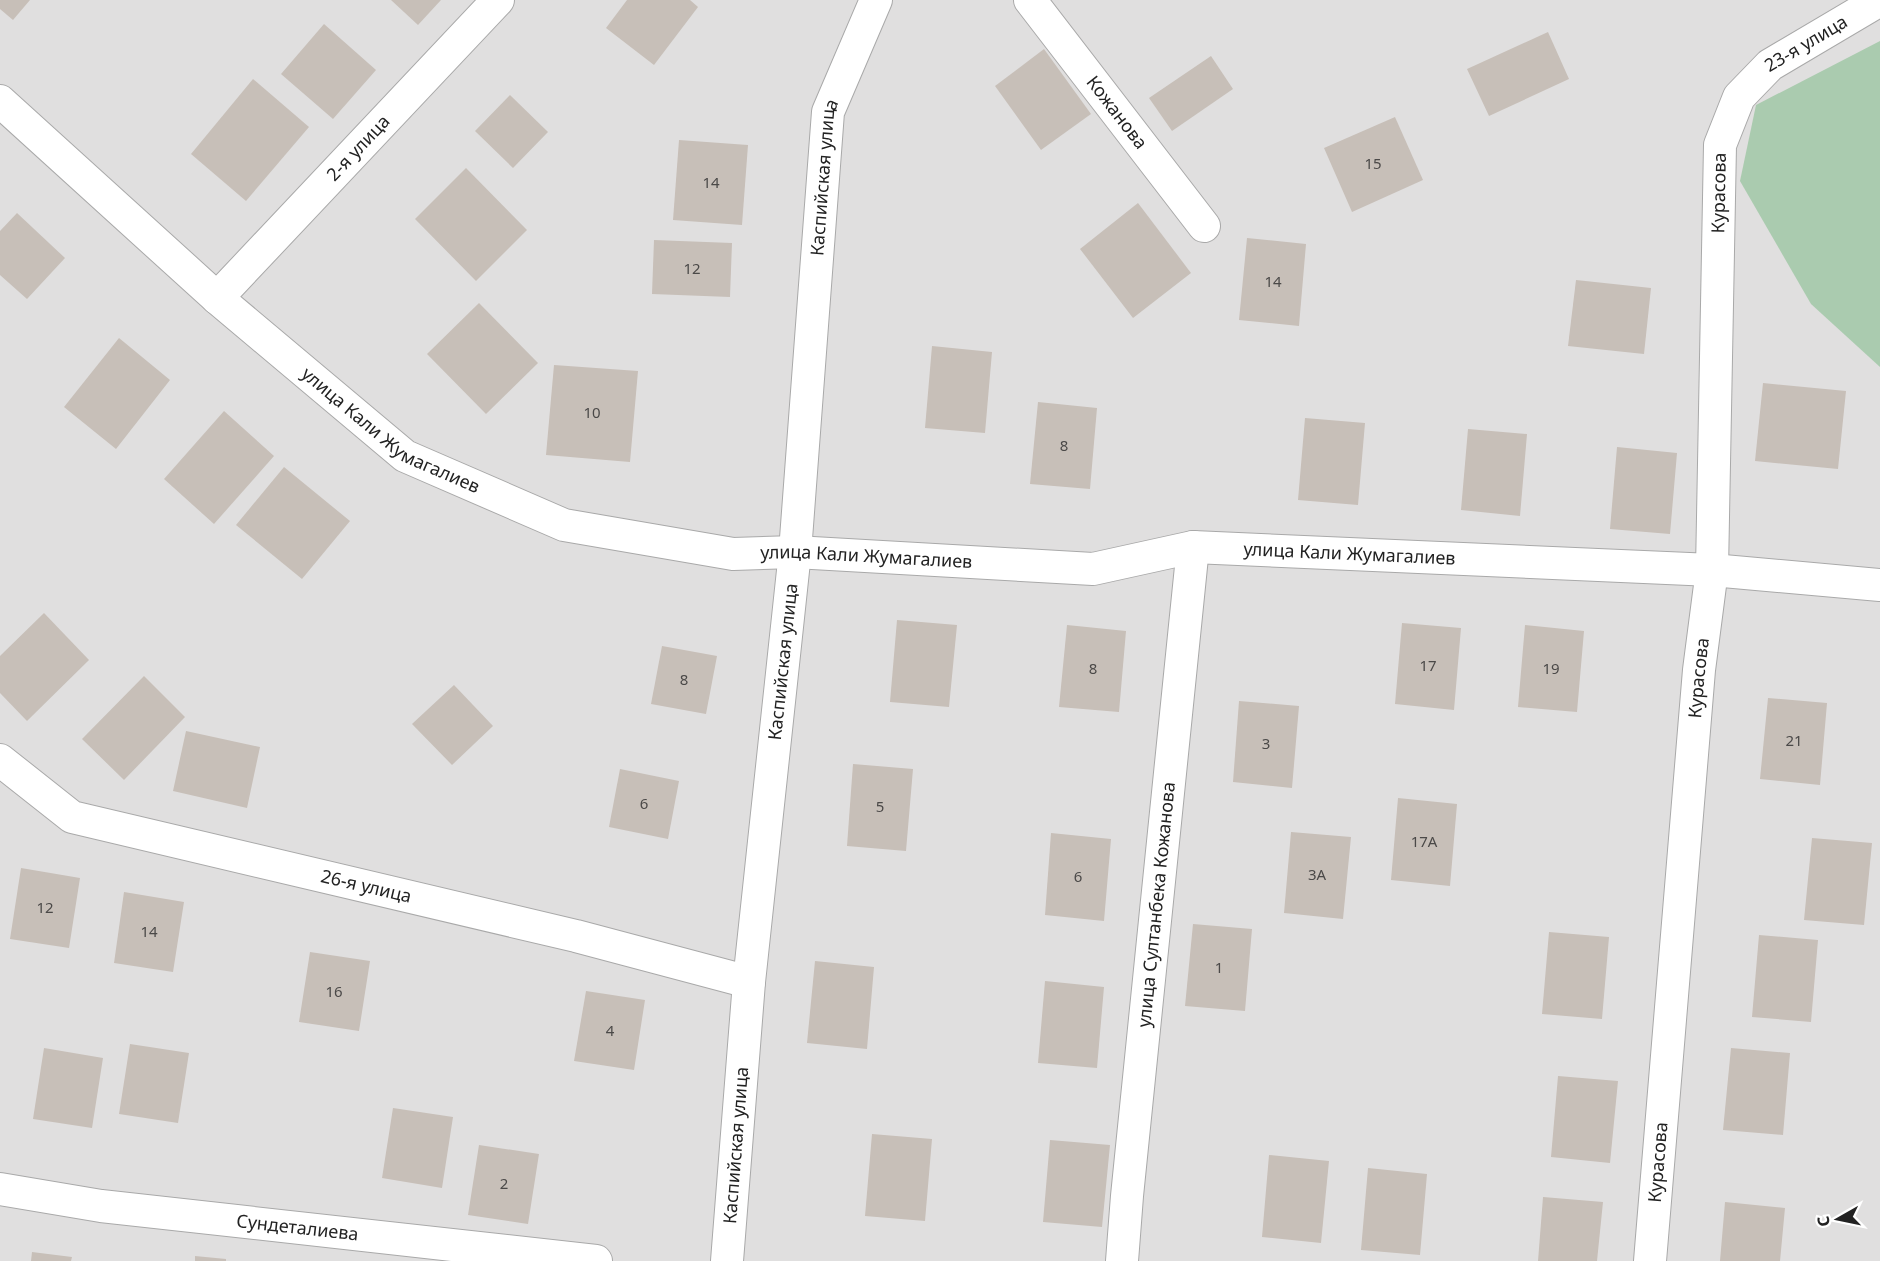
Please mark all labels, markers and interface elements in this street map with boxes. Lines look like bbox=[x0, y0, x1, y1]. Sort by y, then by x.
street label: 23-я улица bbox=[1760, 9, 1851, 77]
street label: Кожанова bbox=[1082, 70, 1153, 153]
street label: Каспийская улица bbox=[804, 95, 843, 257]
street label: 2-я улица bbox=[321, 109, 395, 186]
street label: Курасова bbox=[1705, 152, 1731, 234]
house number: 15 bbox=[1364, 153, 1382, 173]
house number: 14 bbox=[702, 172, 720, 192]
house number: 12 bbox=[683, 258, 701, 278]
house number: 14 bbox=[1264, 271, 1282, 291]
street label: улица Кали Жумагалиев bbox=[297, 361, 484, 498]
house number: 10 bbox=[583, 402, 601, 422]
house number: 8 bbox=[1060, 435, 1068, 455]
street label: улица Кали Жумагалиев bbox=[1243, 536, 1456, 570]
street label: улица Кали Жумагалиев bbox=[760, 539, 973, 573]
street label: Каспийская улица bbox=[762, 582, 803, 741]
street label: Курасова bbox=[1682, 636, 1714, 719]
house number: 17 bbox=[1419, 655, 1437, 675]
house number: 8 bbox=[1089, 658, 1097, 678]
house number: 19 bbox=[1542, 658, 1560, 678]
house number: 8 bbox=[680, 669, 688, 689]
house number: 21 bbox=[1785, 730, 1803, 750]
house number: 3 bbox=[1262, 733, 1270, 753]
street label: улица Султанбека Кожанова bbox=[1131, 781, 1180, 1029]
house number: 6 bbox=[640, 793, 648, 813]
house number: 5 bbox=[876, 796, 884, 816]
house number: 17А bbox=[1411, 831, 1438, 851]
street label: 26-я улица bbox=[319, 863, 414, 908]
house number: 3А bbox=[1308, 864, 1327, 884]
house number: 6 bbox=[1074, 866, 1082, 886]
house number: 12 bbox=[36, 897, 54, 917]
house number: 14 bbox=[140, 921, 158, 941]
house number: 1 bbox=[1215, 957, 1223, 977]
house number: 16 bbox=[325, 981, 343, 1001]
house number: 4 bbox=[606, 1020, 615, 1040]
street label: Каспийская улица bbox=[717, 1066, 753, 1225]
street label: Курасова bbox=[1642, 1121, 1672, 1204]
house number: 2 bbox=[500, 1173, 508, 1193]
north arrow bbox=[1808, 1189, 1868, 1249]
street label: Сундеталиева bbox=[235, 1208, 360, 1246]
text: С bbox=[1812, 1215, 1835, 1228]

